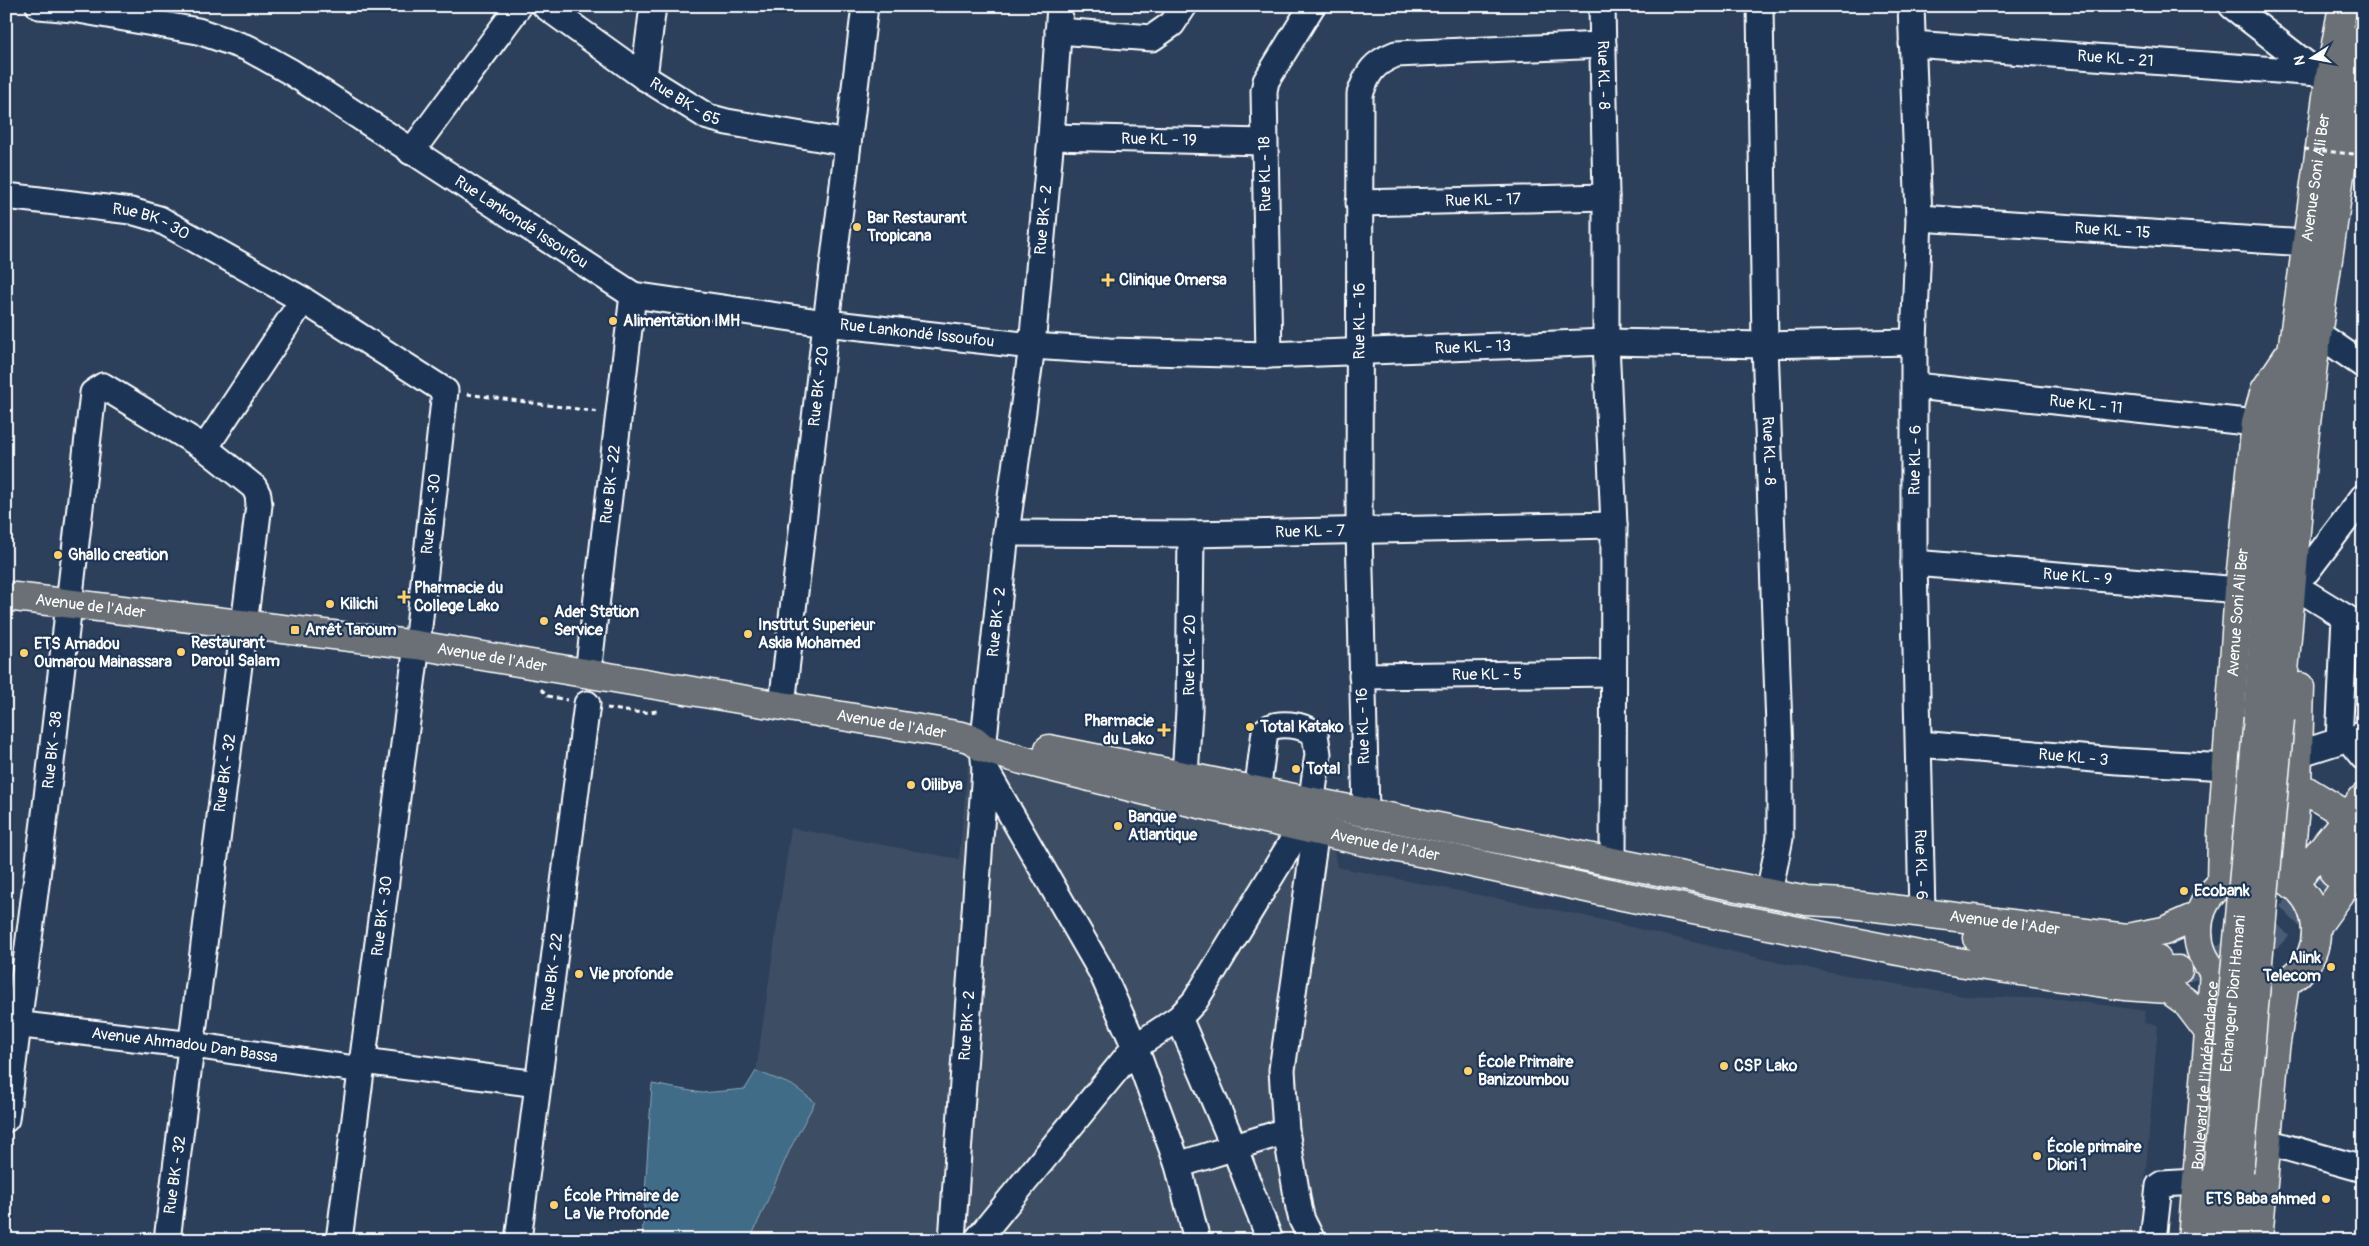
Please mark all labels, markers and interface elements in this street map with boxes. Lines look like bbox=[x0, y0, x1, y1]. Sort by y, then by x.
north arrow bbox=[2286, 32, 2336, 82]
street label: Rue KL - 8 bbox=[1593, 40, 1614, 110]
street label: Rue KL - 21 bbox=[2077, 46, 2154, 71]
text: N bbox=[2290, 54, 2309, 67]
street label: Rue BK - 65 bbox=[646, 73, 722, 130]
street label: Avenue Soni Ali Ber bbox=[2297, 112, 2335, 243]
street label: Rue KL - 19 bbox=[1121, 129, 1197, 150]
street label: Rue KL - 18 bbox=[1254, 136, 1276, 212]
street label: Rue Lankondé Issoufou bbox=[451, 171, 592, 273]
street label: Rue BK - 2 bbox=[1030, 184, 1057, 256]
street label: Rue KL - 17 bbox=[1445, 189, 1522, 211]
street label: Rue BK - 30 bbox=[111, 199, 193, 244]
place label: Bar Restaurant Tropicana bbox=[866, 208, 967, 246]
street label: Rue KL - 15 bbox=[2074, 218, 2151, 243]
marker: Bar Restaurant Tropicana bbox=[851, 221, 863, 233]
place label: Clinique Omersa bbox=[1119, 270, 1227, 290]
marker: Clinique Omersa bbox=[1101, 273, 1115, 287]
street label: Rue KL - 16 bbox=[1349, 283, 1370, 359]
place label: Alimentation IMH bbox=[623, 311, 740, 331]
marker: Alimentation IMH bbox=[607, 315, 619, 327]
street label: Rue Lankondé Issoufou bbox=[839, 315, 995, 352]
street label: Rue KL - 13 bbox=[1434, 336, 1512, 359]
street label: Rue BK - 20 bbox=[804, 345, 833, 428]
street label: Rue KL - 11 bbox=[2048, 391, 2124, 418]
street label: Rue KL - 8 bbox=[1758, 416, 1780, 486]
street label: Rue KL - 6 bbox=[1904, 425, 1926, 495]
street label: Rue BK - 22 bbox=[596, 444, 625, 525]
street label: Rue BK - 30 bbox=[417, 473, 445, 555]
street label: Rue KL - 7 bbox=[1275, 521, 1346, 542]
place label: Ghallo creation bbox=[68, 545, 168, 565]
street label: Avenue Soni Ali Ber bbox=[2223, 547, 2253, 678]
marker: Ghallo creation bbox=[52, 549, 64, 561]
street label: Rue KL - 9 bbox=[2042, 564, 2113, 589]
place label: Pharmacie du College Lako bbox=[414, 578, 503, 616]
street label: Rue BK - 2 bbox=[983, 586, 1010, 658]
street label: Avenue de l'Ader bbox=[34, 590, 147, 623]
marker: Pharmacie du College Lako bbox=[398, 591, 410, 603]
place label: Kilichi bbox=[340, 594, 378, 614]
marker: Kilichi bbox=[324, 598, 336, 610]
place label: Ader Station Service bbox=[554, 602, 639, 640]
street label: Rue KL - 20 bbox=[1179, 614, 1200, 696]
marker: Ader Station Service bbox=[538, 615, 550, 627]
place label: Institut Superieur Askia Mohamed bbox=[758, 615, 875, 653]
place label: Arrêt Taroum bbox=[305, 620, 396, 640]
marker: Arrêt Taroum bbox=[289, 624, 301, 636]
marker: Institut Superieur Askia Mohamed bbox=[742, 628, 754, 640]
place label: Restaurant Daroul Salam bbox=[191, 633, 280, 671]
place label: ETS Amadou Oumarou Mainassara bbox=[34, 634, 172, 672]
street label: Avenue de l'Ader bbox=[436, 639, 549, 677]
marker: Restaurant Daroul Salam bbox=[175, 646, 187, 658]
marker: ETS Amadou Oumarou Mainassara bbox=[18, 647, 30, 659]
street label: Rue KL - 5 bbox=[1452, 664, 1522, 685]
street label: Rue KL - 16 bbox=[1352, 687, 1374, 765]
street label: Avenue de l'Ader bbox=[835, 705, 948, 743]
street label: Rue BK - 38 bbox=[38, 710, 67, 790]
place label: Pharmacie du Lako bbox=[1084, 711, 1155, 749]
place label: Total Katako bbox=[1259, 717, 1344, 737]
marker: Total Katako bbox=[1244, 721, 1256, 733]
marker: Pharmacie du Lako bbox=[1158, 724, 1170, 736]
street label: Rue BK - 32 bbox=[210, 732, 240, 814]
street label: Rue KL - 3 bbox=[2038, 744, 2109, 770]
place label: Total bbox=[1305, 759, 1341, 779]
marker: Total bbox=[1290, 763, 1302, 775]
place label: Oilibya bbox=[921, 775, 963, 795]
marker: Oilibya bbox=[905, 779, 917, 791]
place label: Banque Atlantique bbox=[1128, 807, 1198, 845]
marker: Banque Atlantique bbox=[1112, 820, 1124, 832]
street label: Avenue de l'Ader bbox=[1329, 824, 1442, 866]
street label: Rue KL - 6 bbox=[1910, 829, 1932, 900]
street label: Rue BK - 30 bbox=[367, 875, 397, 957]
place label: Ecobank bbox=[2194, 881, 2250, 901]
marker: Ecobank bbox=[2178, 885, 2190, 897]
street label: Avenue de l'Ader bbox=[1948, 906, 2061, 940]
street label: Echangeur Diori Hamani bbox=[2216, 914, 2250, 1073]
street label: Rue BK - 22 bbox=[538, 932, 567, 1013]
place label: Alink Telecom bbox=[2262, 948, 2321, 986]
marker: Alink Telecom bbox=[2325, 961, 2337, 973]
place label: Vie profonde bbox=[589, 964, 674, 984]
marker: Vie profonde bbox=[573, 968, 585, 980]
street label: Boulevard de l'Indépendance bbox=[2188, 980, 2223, 1171]
street label: Rue BK - 2 bbox=[955, 990, 979, 1061]
street label: Avenue Ahmadou Dan Bassa bbox=[90, 1023, 279, 1067]
place label: École Primaire Banizoumbou bbox=[1478, 1051, 1574, 1090]
place label: CSP Lako bbox=[1734, 1056, 1798, 1076]
marker: CSP Lako bbox=[1718, 1060, 1730, 1072]
marker: École Primaire Banizoumbou bbox=[1462, 1065, 1474, 1077]
street label: Rue BK - 32 bbox=[160, 1134, 190, 1216]
place label: École primaire Diori 1 bbox=[2047, 1136, 2142, 1175]
marker: École primaire Diori 1 bbox=[2031, 1150, 2043, 1162]
place label: École Primaire de La Vie Profonde bbox=[564, 1185, 680, 1224]
place label: ETS Baba ahmed bbox=[2206, 1189, 2316, 1209]
marker: ETS Baba ahmed bbox=[2320, 1193, 2332, 1205]
marker: École Primaire de La Vie Profonde bbox=[548, 1199, 560, 1211]

